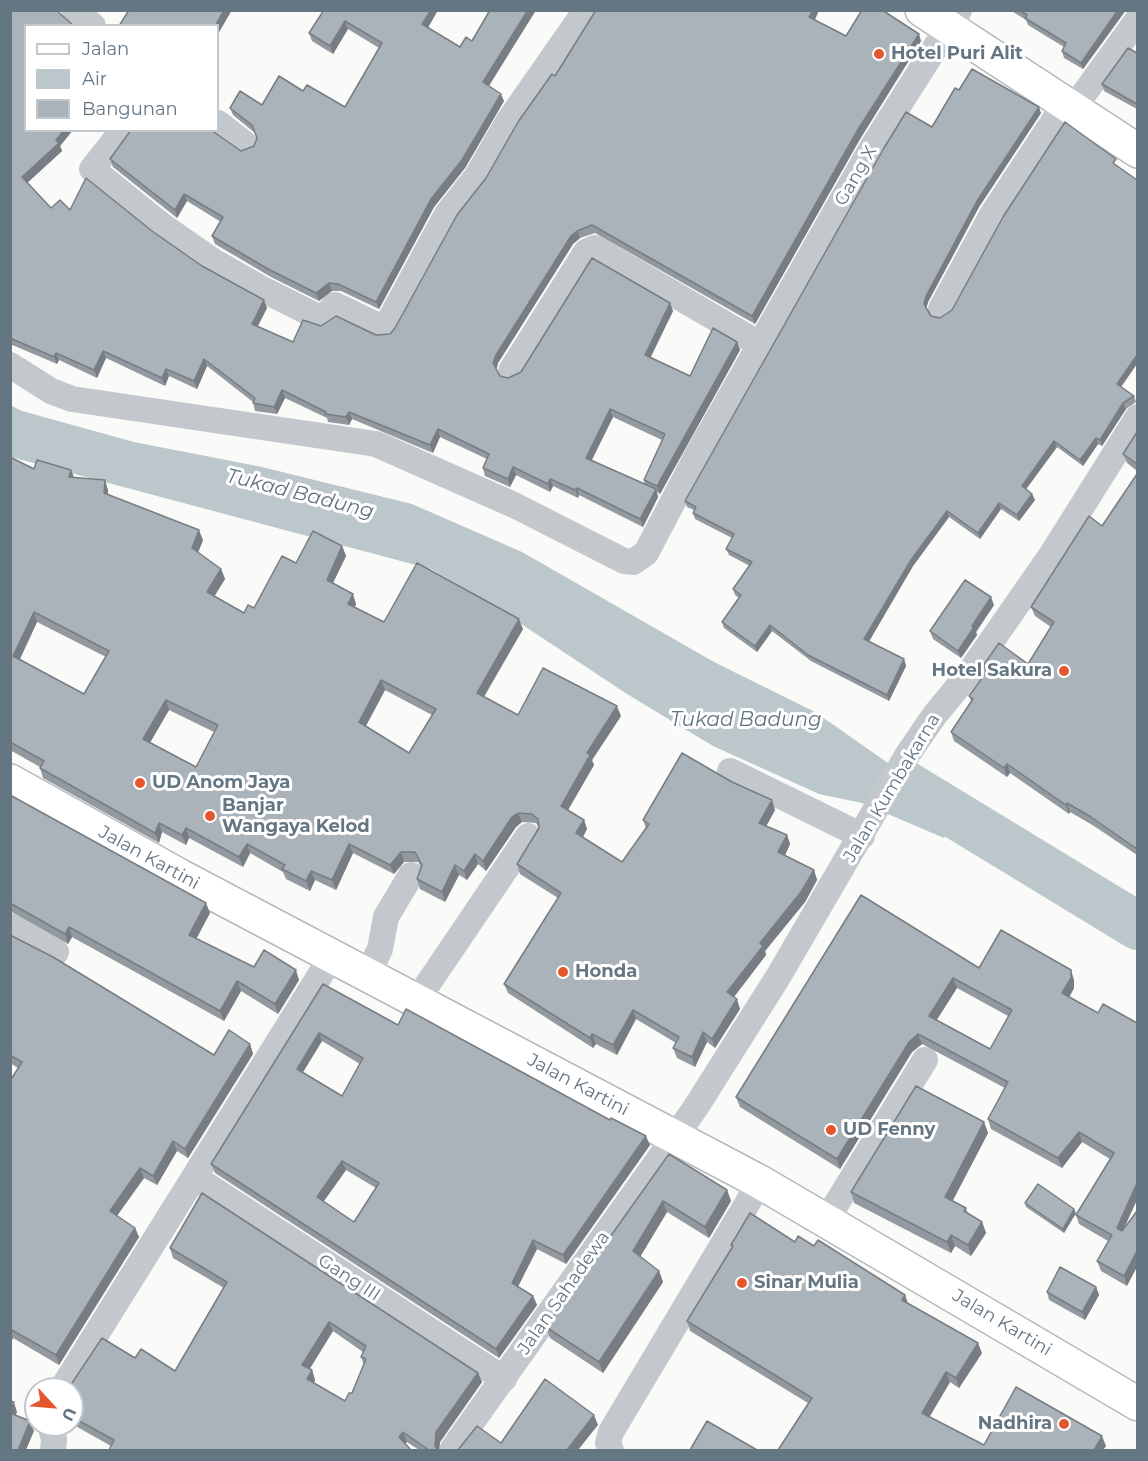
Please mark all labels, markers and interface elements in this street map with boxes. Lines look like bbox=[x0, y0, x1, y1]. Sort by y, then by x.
legend bbox=[24, 24, 219, 132]
text: Jalan bbox=[82, 38, 129, 60]
place label: Hotel Puri Alit bbox=[891, 43, 1023, 65]
marker: Hotel Puri Alit bbox=[872, 47, 886, 61]
text: Air bbox=[82, 68, 107, 90]
text: Bangunan bbox=[82, 98, 178, 120]
street label: Gang X bbox=[830, 142, 882, 210]
water label: Tukad Badung bbox=[224, 464, 376, 524]
place label: Hotel Sakura bbox=[932, 660, 1052, 682]
marker: Hotel Sakura bbox=[1057, 664, 1071, 678]
water label: Tukad Badung bbox=[670, 708, 822, 732]
street label: Jalan Kumbakarna bbox=[839, 710, 945, 866]
place label: UD Anom Jaya bbox=[152, 772, 290, 794]
marker: UD Anom Jaya bbox=[133, 776, 147, 790]
place label: Banjar Wangaya Kelod bbox=[222, 795, 370, 838]
marker: Banjar Wangaya Kelod bbox=[203, 809, 217, 823]
street label: Jalan Kartini bbox=[95, 821, 203, 895]
place label: Honda bbox=[575, 961, 637, 983]
marker: Honda bbox=[556, 965, 570, 979]
street label: Jalan Kartini bbox=[524, 1049, 632, 1121]
place label: UD Fenny bbox=[843, 1119, 935, 1141]
marker: UD Fenny bbox=[824, 1123, 838, 1137]
street label: Jalan Sahadewa bbox=[513, 1227, 615, 1359]
street label: Gang III bbox=[314, 1250, 384, 1306]
place label: Sinar Mulia bbox=[754, 1272, 859, 1294]
marker: Sinar Mulia bbox=[735, 1276, 749, 1290]
street label: Jalan Kartini bbox=[949, 1285, 1055, 1361]
north arrow bbox=[24, 1377, 84, 1437]
text: U bbox=[58, 1404, 80, 1424]
place label: Nadhira bbox=[978, 1413, 1052, 1435]
marker: Nadhira bbox=[1057, 1417, 1071, 1431]

